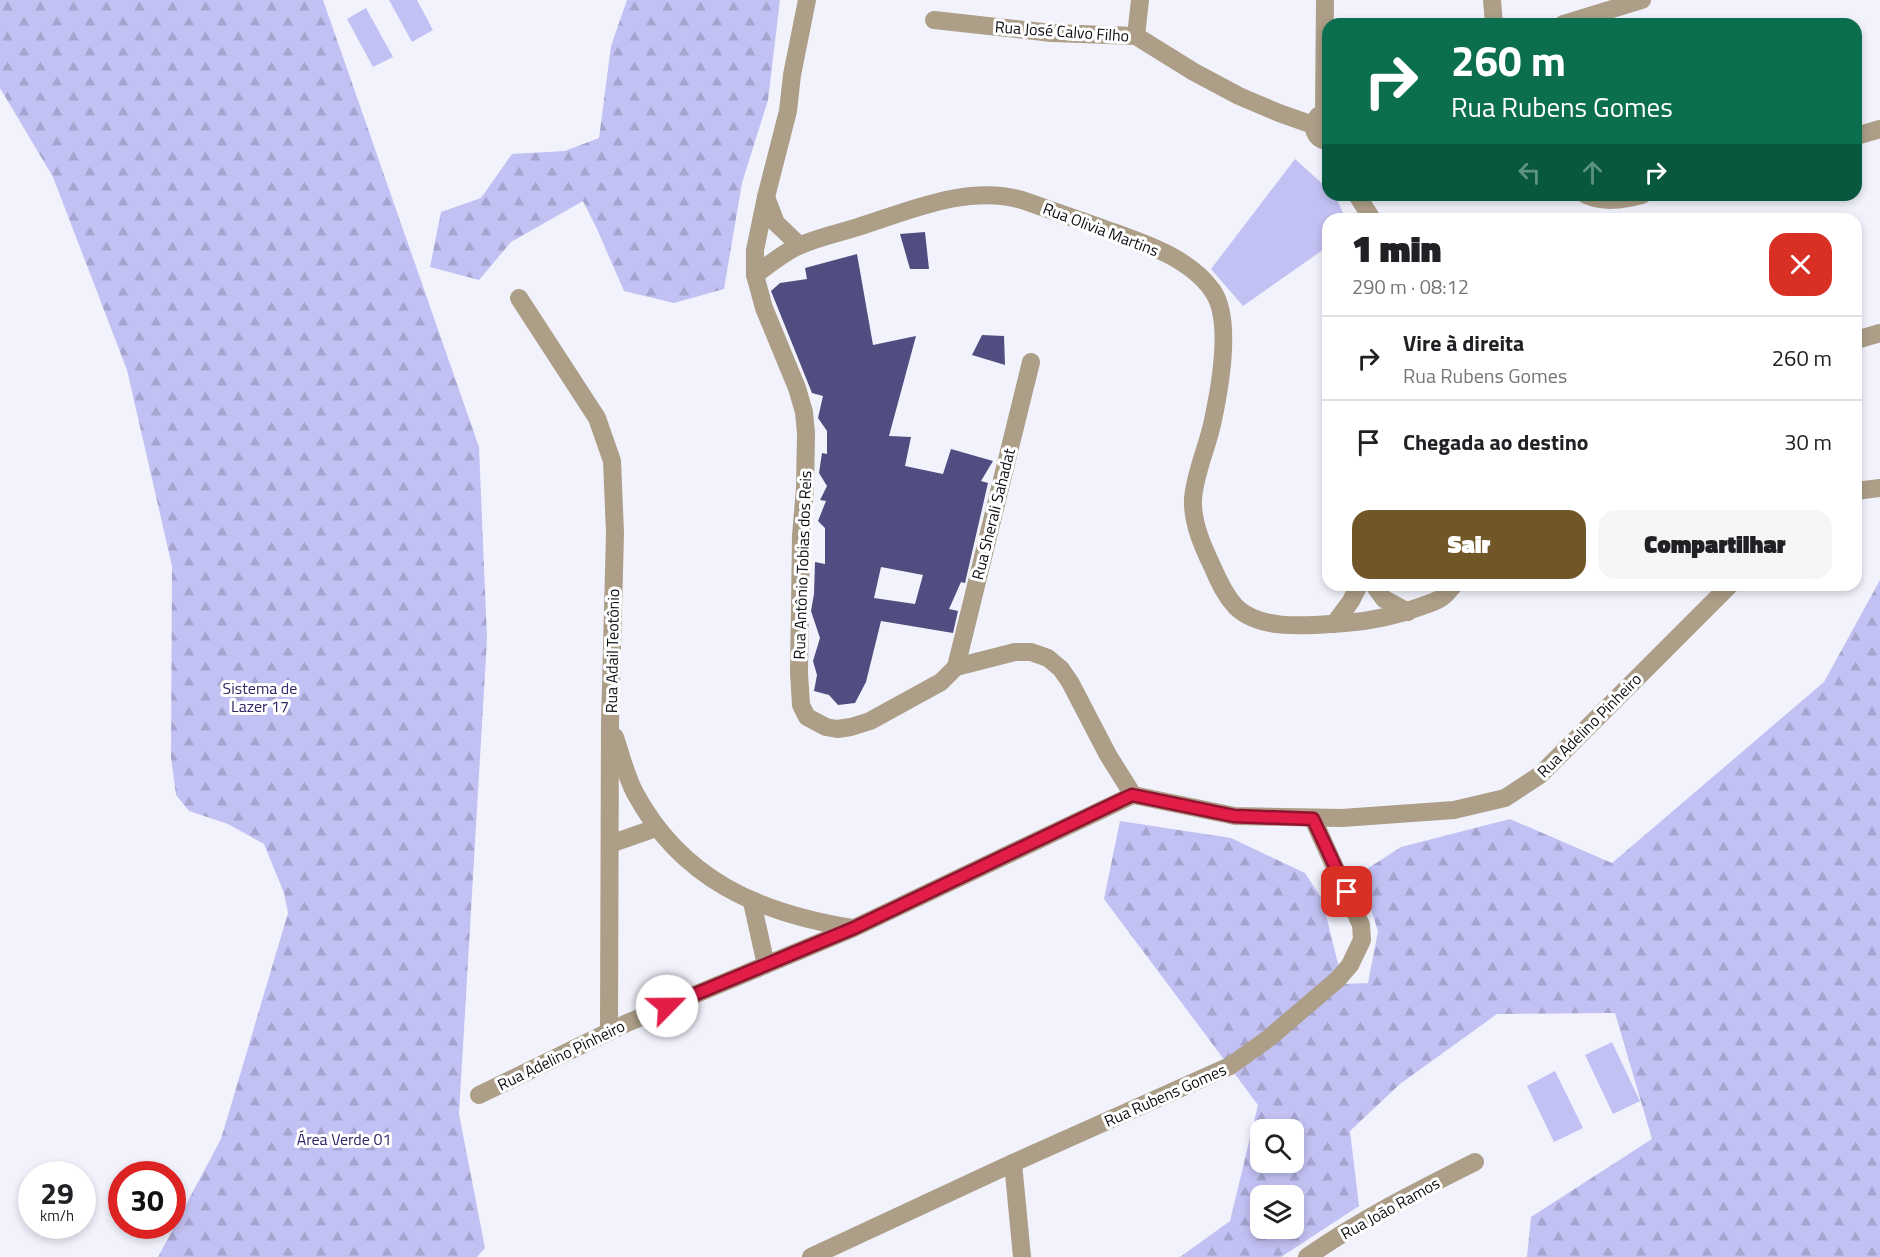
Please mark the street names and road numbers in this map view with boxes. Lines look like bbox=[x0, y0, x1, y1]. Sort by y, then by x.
street label: Rua José Calvo Filho bbox=[994, 14, 1130, 48]
street label: Rua Olivia Martins bbox=[1040, 196, 1162, 262]
street label: Rua Sherali Sahadat bbox=[965, 445, 1021, 582]
street label: Rua Antônio Tobias dos Reis bbox=[787, 470, 817, 660]
street label: Rua Adail Teotônio bbox=[599, 589, 625, 713]
street label: Rua Adelino Pinheiro bbox=[1531, 667, 1647, 783]
street label: Rua Adelino Pinheiro bbox=[493, 1014, 629, 1096]
street label: Rua Rubens Gomes bbox=[1100, 1057, 1230, 1133]
street label: Rua João Ramos bbox=[1336, 1171, 1444, 1245]

